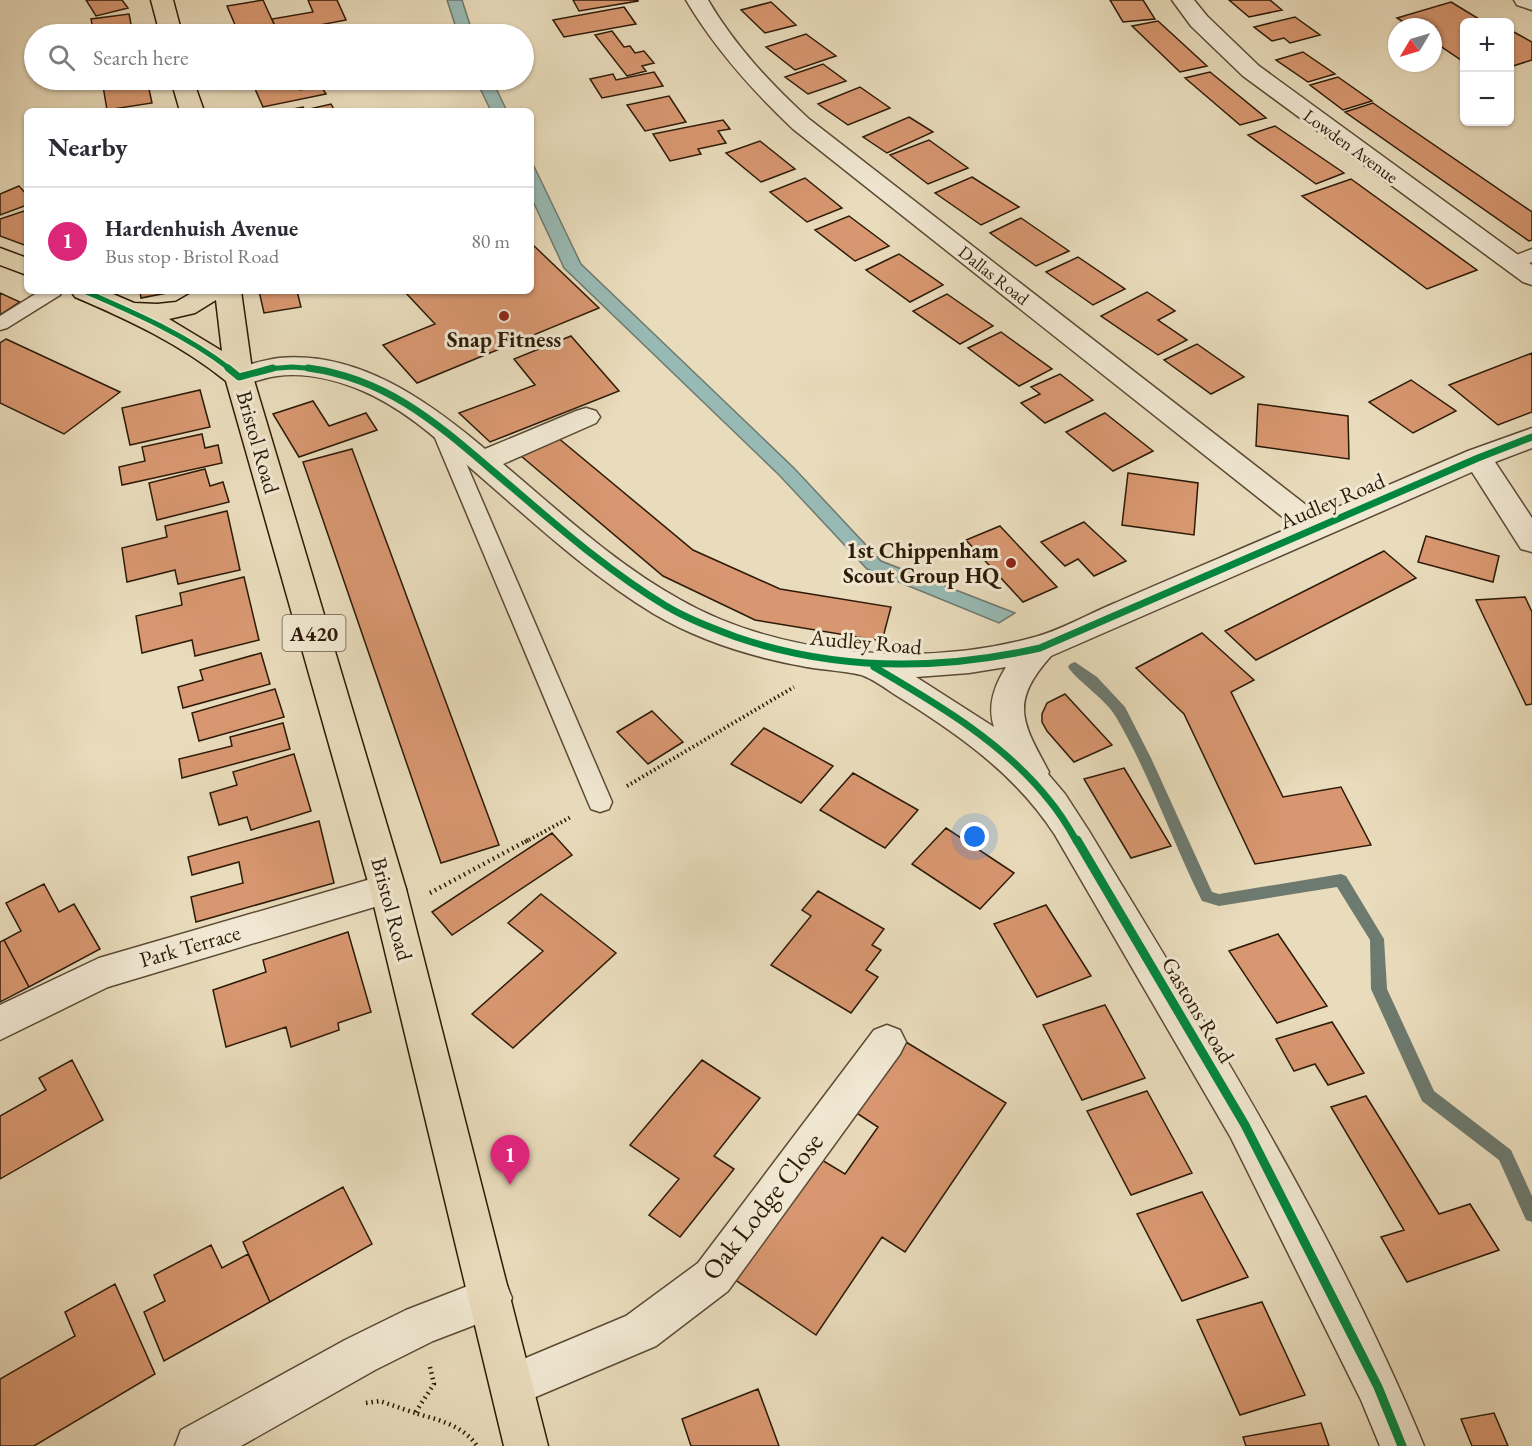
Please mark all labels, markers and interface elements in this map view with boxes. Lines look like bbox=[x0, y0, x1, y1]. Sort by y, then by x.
north arrow bbox=[1388, 18, 1442, 72]
map controls bbox=[1460, 18, 1514, 126]
button: + bbox=[1460, 18, 1514, 72]
search box bbox=[24, 24, 534, 90]
icon: search bbox=[45, 41, 78, 74]
text: Search here bbox=[93, 43, 188, 72]
button: − bbox=[1460, 72, 1514, 126]
street label: Lowden Avenue bbox=[1299, 104, 1403, 188]
text: Nearby bbox=[48, 130, 128, 164]
text: Hardenhuish Avenue bbox=[105, 214, 298, 243]
text: 1 bbox=[62, 228, 73, 254]
text: 80 m bbox=[471, 228, 510, 254]
street label: Dallas Road bbox=[954, 240, 1035, 310]
text: Bus stop · Bristol Road bbox=[105, 243, 279, 269]
marker: Snap Fitness bbox=[497, 309, 511, 323]
place label: Snap Fitness bbox=[447, 325, 561, 354]
street label: Bristol Road bbox=[229, 387, 287, 498]
street label: Audley Road bbox=[1274, 465, 1390, 537]
place label: 1st Chippenham Scout Group HQ bbox=[843, 536, 1002, 590]
marker: 1st Chippenham Scout Group HQ bbox=[1004, 556, 1018, 570]
road number: A420 bbox=[282, 615, 346, 651]
street label: Audley Road bbox=[808, 623, 924, 661]
your location bbox=[960, 822, 989, 851]
street label: Bristol Road bbox=[364, 854, 420, 965]
street label: Park Terrace bbox=[136, 918, 244, 974]
street label: Gastons Road bbox=[1155, 952, 1241, 1069]
street label: Oak Lodge Close bbox=[693, 1125, 831, 1287]
pin: 1 bbox=[490, 1136, 530, 1185]

